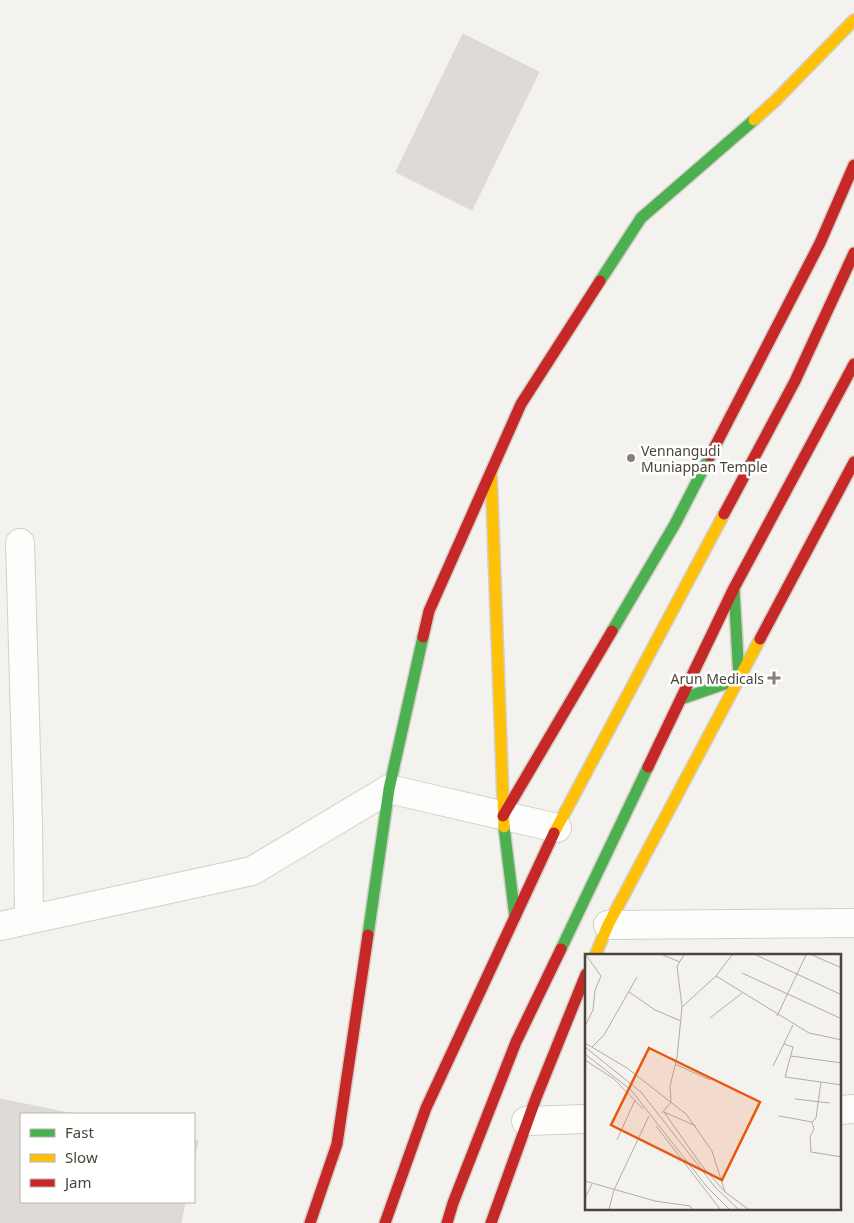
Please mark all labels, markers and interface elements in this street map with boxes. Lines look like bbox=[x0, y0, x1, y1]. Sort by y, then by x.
place label: Vennangudi Muniappan Temple bbox=[641, 441, 768, 476]
marker: Vennangudi Muniappan Temple bbox=[625, 452, 637, 464]
place label: Arun Medicals bbox=[671, 669, 764, 688]
marker: Arun Medicals bbox=[768, 672, 780, 684]
inset map bbox=[585, 954, 842, 1210]
legend bbox=[20, 1113, 195, 1203]
text: Fast bbox=[65, 1122, 94, 1142]
text: Slow bbox=[65, 1147, 98, 1167]
text: Jam bbox=[63, 1172, 92, 1192]

